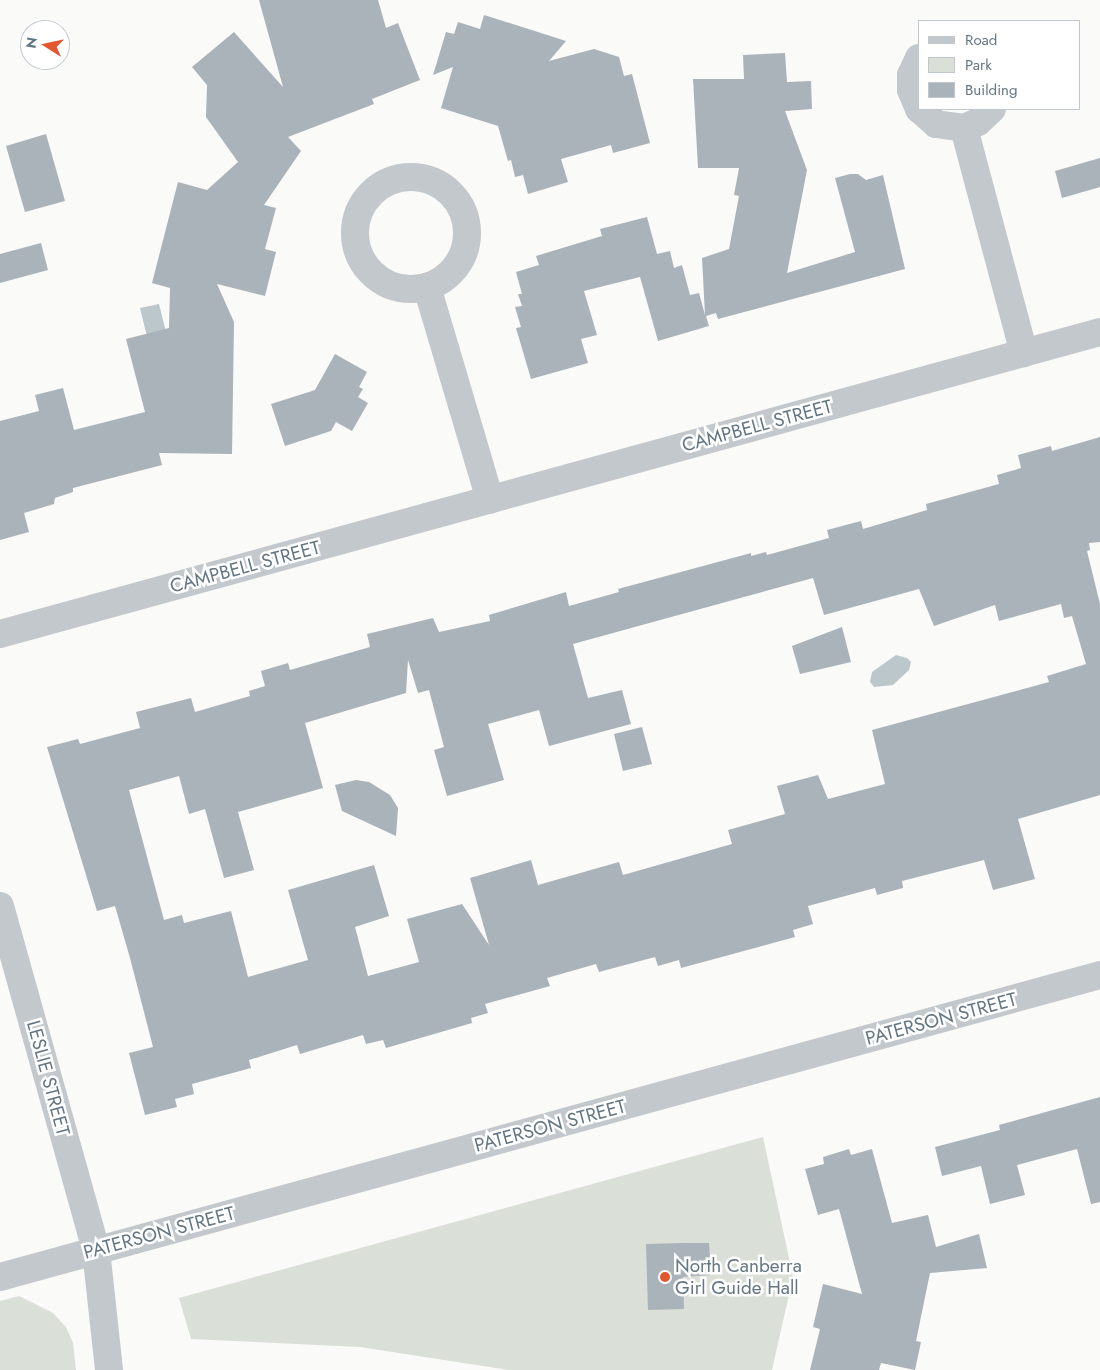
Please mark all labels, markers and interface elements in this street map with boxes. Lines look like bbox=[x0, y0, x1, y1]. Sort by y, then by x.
north arrow bbox=[20, 20, 70, 70]
legend bbox=[918, 20, 1080, 110]
text: Road bbox=[965, 29, 997, 51]
text: N bbox=[20, 35, 42, 50]
text: Park bbox=[965, 54, 992, 76]
text: Building bbox=[965, 79, 1017, 101]
street label: CAMPBELL STREET bbox=[679, 395, 835, 457]
street label: CAMPBELL STREET bbox=[167, 536, 323, 598]
street label: PATERSON STREET bbox=[863, 988, 1019, 1050]
street label: LESLIE STREET bbox=[22, 1018, 74, 1138]
street label: PATERSON STREET bbox=[472, 1095, 628, 1157]
street label: PATERSON STREET bbox=[81, 1202, 237, 1264]
place label: North Canberra Girl Guide Hall bbox=[675, 1255, 802, 1299]
marker: North Canberra Girl Guide Hall bbox=[659, 1271, 671, 1283]

